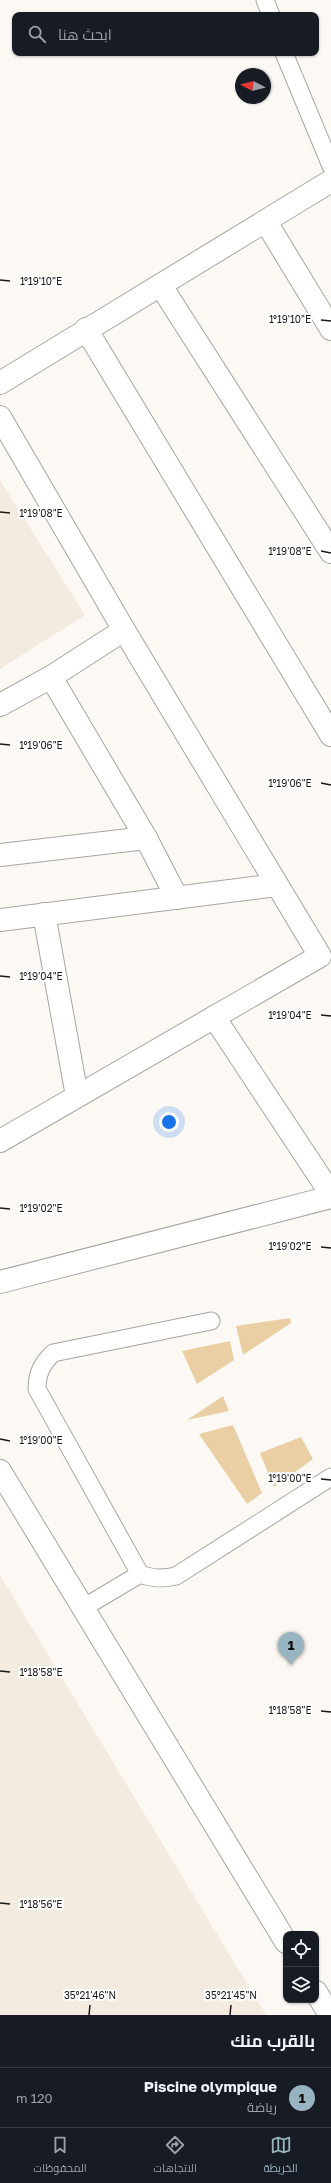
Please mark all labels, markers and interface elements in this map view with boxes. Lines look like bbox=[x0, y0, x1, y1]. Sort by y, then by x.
search box bbox=[12, 12, 319, 56]
icon: search bbox=[26, 23, 48, 45]
text: ابحث هنا bbox=[58, 25, 112, 43]
north arrow bbox=[235, 68, 271, 104]
text: 1°19'10"E bbox=[20, 275, 62, 287]
text: 1°19'10"E bbox=[269, 313, 311, 325]
text: 1°19'08"E bbox=[19, 507, 63, 519]
text: 1°19'08"E bbox=[268, 545, 312, 557]
text: 1°19'06"E bbox=[19, 739, 63, 751]
text: 1°19'06"E bbox=[268, 777, 312, 789]
text: 1°19'04"E bbox=[19, 970, 63, 982]
text: 1°19'04"E bbox=[268, 1009, 312, 1021]
your location bbox=[159, 1112, 179, 1132]
text: 1°19'02"E bbox=[19, 1202, 63, 1214]
text: 1°19'02"E bbox=[268, 1240, 312, 1252]
text: 1°19'00"E bbox=[19, 1434, 63, 1446]
text: 1°19'00"E bbox=[268, 1472, 312, 1484]
pin: 1 bbox=[278, 1632, 304, 1665]
text: 1°18'58"E bbox=[20, 1666, 63, 1678]
text: 1°18'58"E bbox=[269, 1704, 312, 1716]
text: 1°18'56"E bbox=[20, 1898, 62, 1910]
map controls bbox=[283, 1931, 319, 2003]
button: locate bbox=[283, 1931, 319, 1967]
button: layers bbox=[283, 1967, 319, 2003]
text: 35°21'46"N bbox=[64, 1989, 116, 2001]
text: 35°21'45"N bbox=[205, 1989, 257, 2001]
text: بالقرب منك bbox=[231, 2030, 315, 2051]
text: Piscine olympique bbox=[144, 2077, 277, 2095]
text: 120 m bbox=[16, 2090, 53, 2106]
text: 1 bbox=[299, 2090, 305, 2106]
text: رياضة bbox=[247, 2099, 277, 2115]
tab: المحفوظات bbox=[33, 2134, 87, 2178]
tab: الاتجاهات bbox=[153, 2134, 197, 2178]
tab: الخريطة bbox=[263, 2134, 298, 2178]

